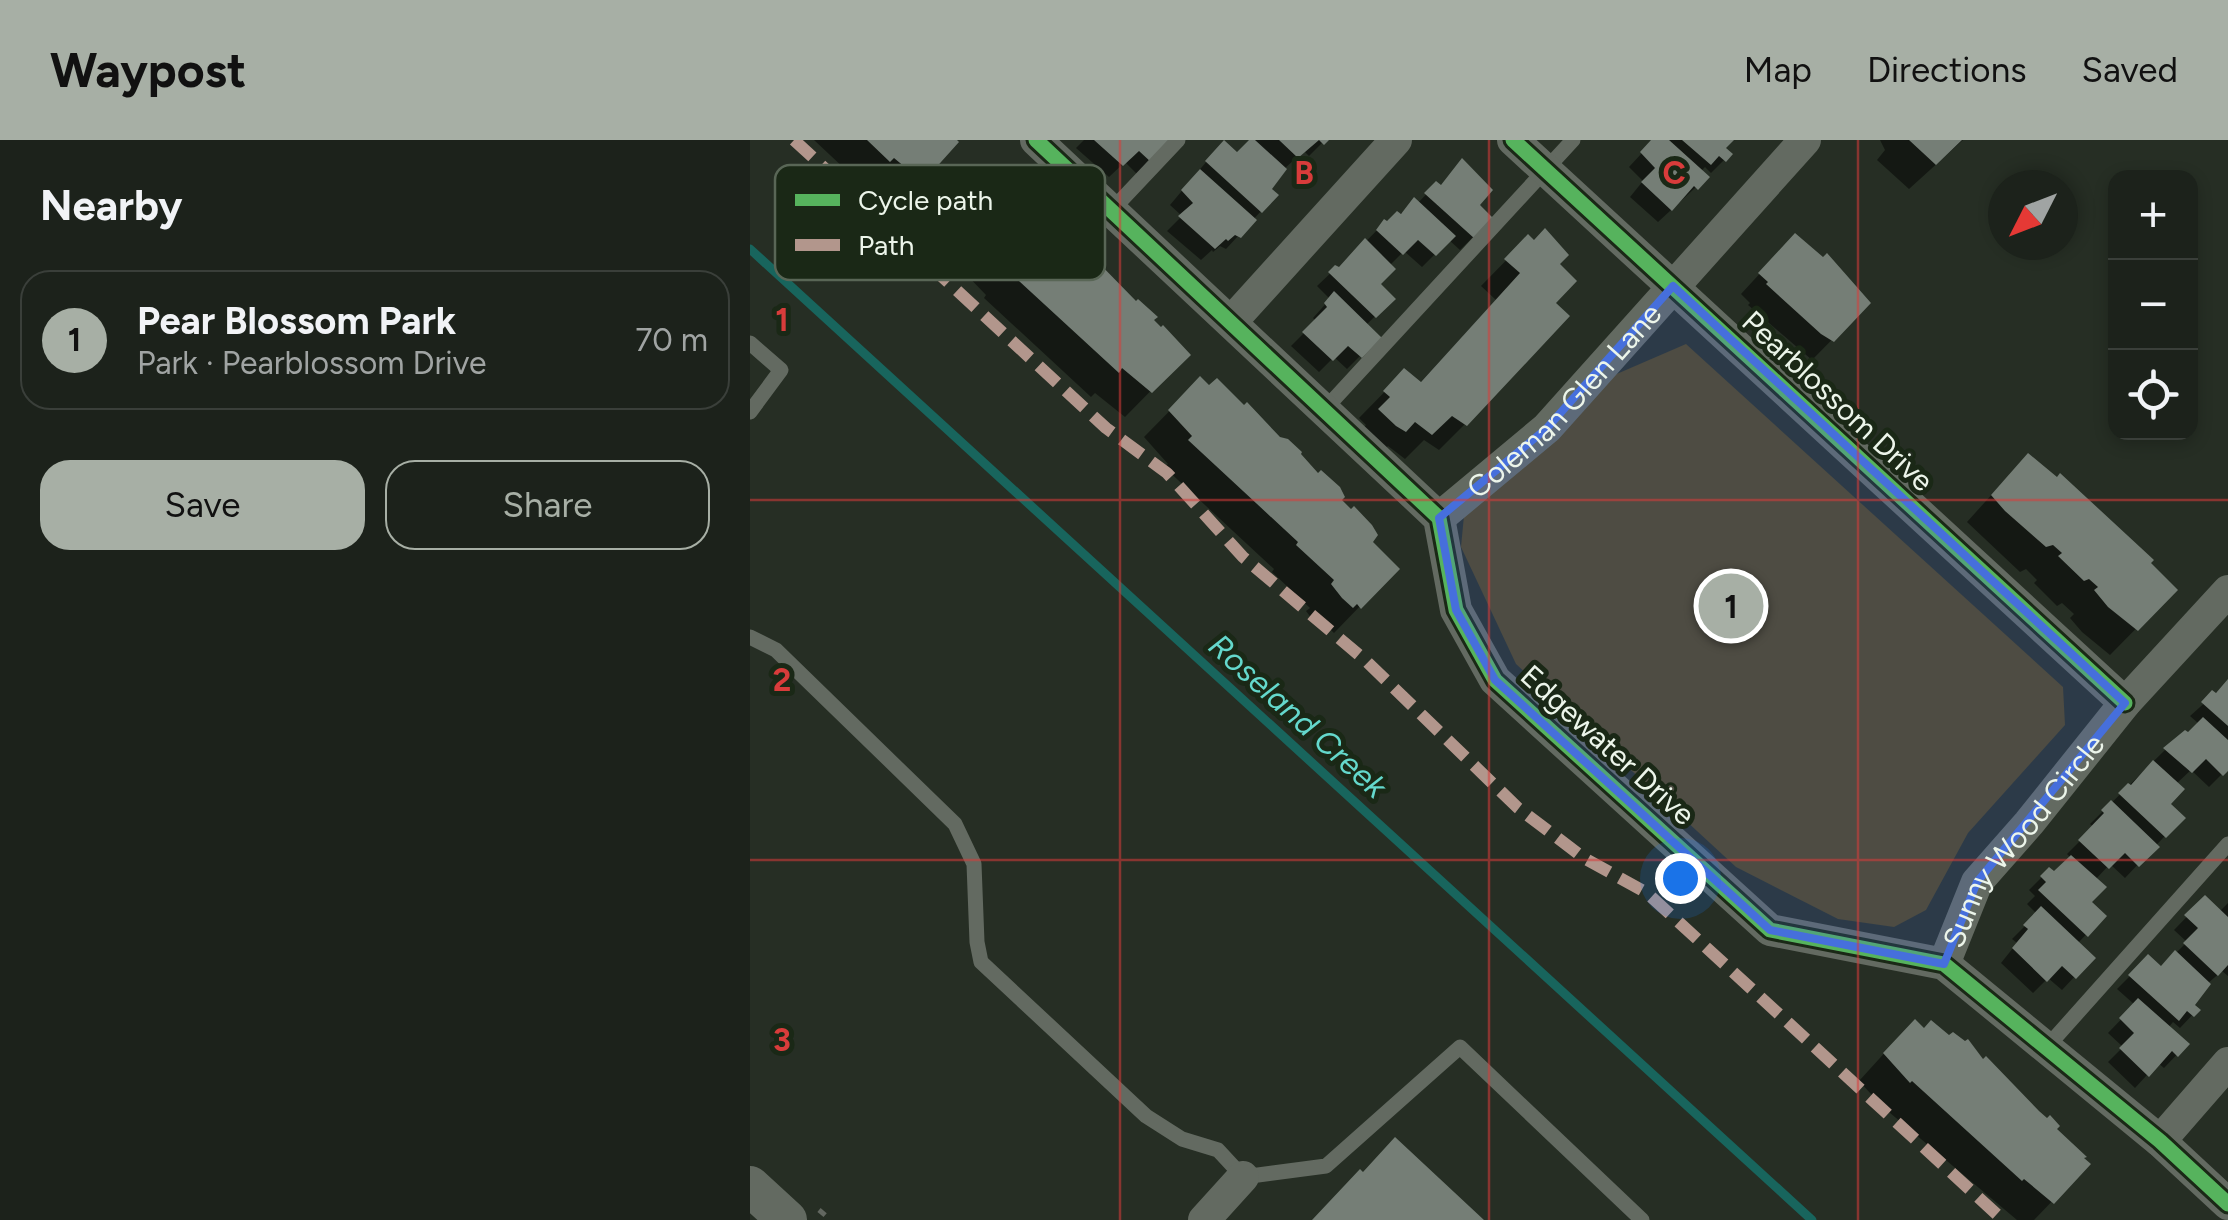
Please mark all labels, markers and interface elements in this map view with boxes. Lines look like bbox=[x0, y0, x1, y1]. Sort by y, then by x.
text: Waypost bbox=[50, 41, 246, 99]
text: Map bbox=[1744, 49, 1812, 91]
text: Directions bbox=[1867, 49, 2027, 91]
text: Saved bbox=[2082, 49, 2178, 91]
text: B bbox=[1294, 154, 1314, 192]
text: C bbox=[1662, 154, 1686, 192]
legend bbox=[775, 165, 1105, 280]
north arrow bbox=[1988, 170, 2078, 260]
map controls bbox=[2108, 170, 2198, 440]
button: + bbox=[2108, 170, 2198, 260]
text: Nearby bbox=[40, 180, 182, 231]
text: Cycle path bbox=[858, 183, 993, 217]
text: Path bbox=[858, 228, 914, 262]
button: − bbox=[2108, 260, 2198, 350]
street label: Coleman Glen Lane bbox=[1459, 295, 1669, 506]
text: Pear Blossom Park bbox=[137, 298, 456, 344]
text: 1 bbox=[775, 301, 789, 339]
street label: Pearblossom Drive bbox=[1735, 303, 1941, 499]
text: 1 bbox=[68, 321, 81, 359]
text: 70 m bbox=[635, 321, 708, 359]
text: Park · Pearblossom Drive bbox=[137, 344, 486, 382]
button: locate bbox=[2108, 350, 2198, 440]
button: Save bbox=[40, 460, 365, 550]
button: Share bbox=[385, 460, 710, 550]
pin: 1 bbox=[1698, 568, 1764, 644]
water label: Roseland Creek bbox=[1201, 626, 1396, 807]
street label: Edgewater Drive bbox=[1513, 657, 1703, 833]
text: 2 bbox=[773, 661, 791, 699]
street label: Sunny Wood Circle bbox=[1934, 726, 2112, 953]
your location bbox=[1655, 853, 1706, 904]
text: 3 bbox=[773, 1021, 791, 1059]

